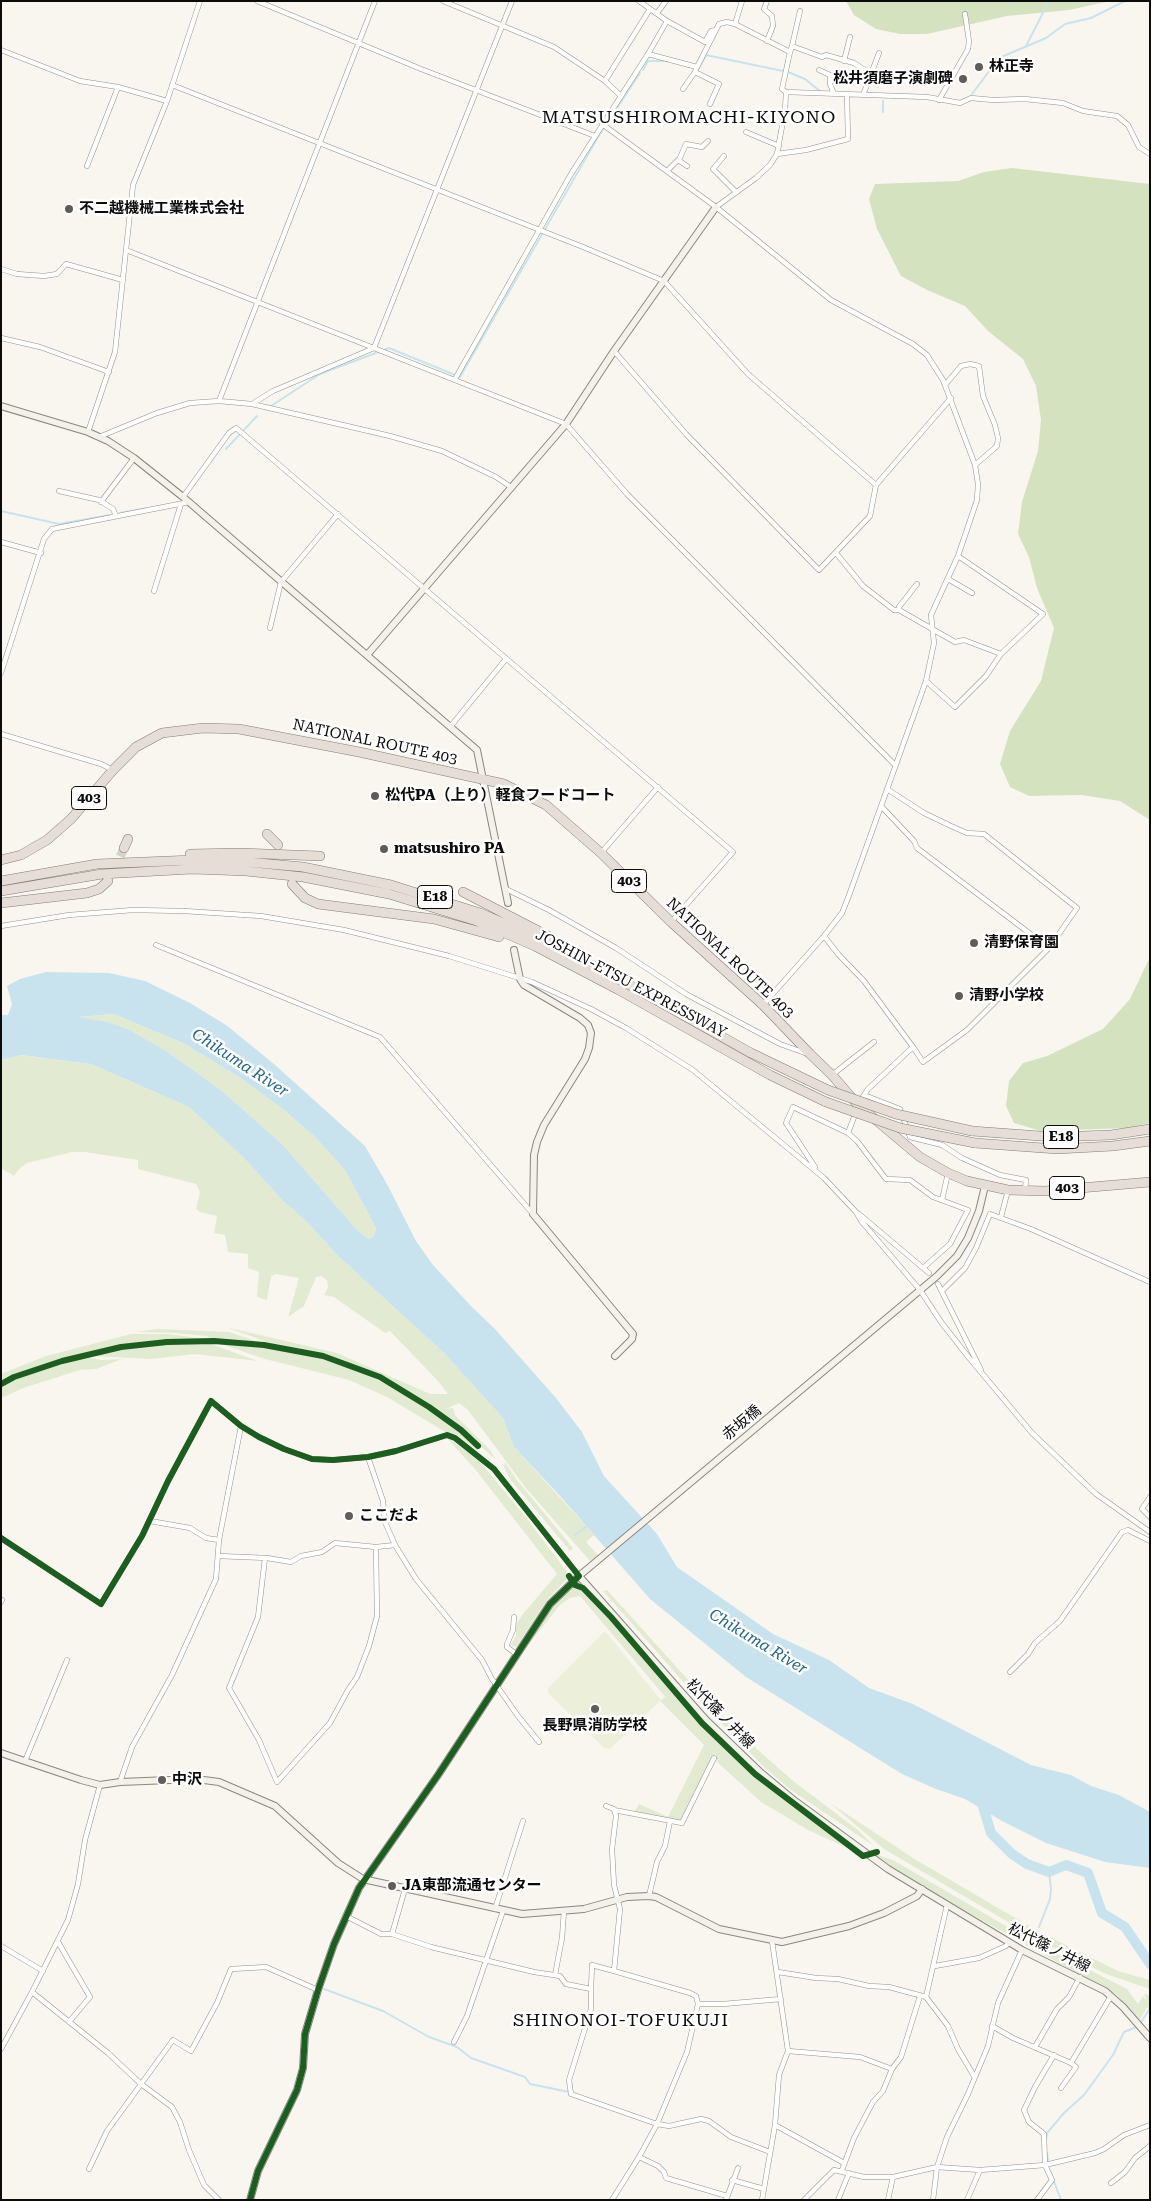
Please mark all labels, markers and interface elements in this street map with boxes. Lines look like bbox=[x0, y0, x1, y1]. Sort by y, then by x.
place label: 林正寺 bbox=[989, 58, 1034, 76]
marker: 林正寺 bbox=[973, 61, 985, 73]
place label: 松井須磨子演劇碑 bbox=[833, 70, 953, 88]
marker: 松井須磨子演劇碑 bbox=[957, 73, 969, 85]
district label: MATSUSHIROMACHI-KIYONO bbox=[539, 107, 839, 129]
place label: 不二越機械工業株式会社 bbox=[79, 200, 244, 218]
marker: 不二越機械工業株式会社 bbox=[63, 203, 75, 215]
street label: NATIONAL ROUTE 403 bbox=[291, 716, 459, 768]
road number: 403 bbox=[72, 786, 106, 810]
place label: 松代PA（上り）軽食フードコート bbox=[385, 787, 616, 805]
marker: 松代PA（上り）軽食フードコート bbox=[369, 790, 381, 802]
place label: matsushiro PA bbox=[394, 840, 505, 858]
marker: matsushiro PA bbox=[378, 843, 390, 855]
road number: 403 bbox=[612, 869, 646, 892]
road number: E18 bbox=[418, 886, 452, 909]
street label: NATIONAL ROUTE 403 bbox=[663, 894, 797, 1022]
street label: JOSHIN-ETSU EXPRESSWAY bbox=[532, 926, 730, 1042]
place label: 清野保育園 bbox=[984, 934, 1059, 952]
marker: 清野保育園 bbox=[968, 937, 980, 949]
place label: 清野小学校 bbox=[969, 987, 1044, 1005]
marker: 清野小学校 bbox=[953, 990, 965, 1002]
water label: Chikuma River bbox=[188, 1025, 292, 1101]
road number: E18 bbox=[1044, 1126, 1078, 1148]
road number: 403 bbox=[1050, 1176, 1084, 1200]
street label: 赤坂橋 bbox=[719, 1402, 765, 1444]
place label: ここだよ bbox=[359, 1507, 419, 1525]
marker: ここだよ bbox=[343, 1510, 355, 1522]
water label: Chikuma River bbox=[705, 1605, 811, 1679]
street label: 松代篠ノ井線 bbox=[682, 1675, 758, 1753]
marker: 長野県消防学校 bbox=[589, 1703, 601, 1715]
place label: 長野県消防学校 bbox=[543, 1717, 647, 1735]
place label: 中沢 bbox=[172, 1771, 202, 1789]
marker: 中沢 bbox=[156, 1774, 168, 1786]
place label: JA東部流通センター bbox=[402, 1877, 542, 1895]
marker: JA東部流通センター bbox=[386, 1880, 398, 1892]
street label: 松代篠ノ井線 bbox=[1005, 1920, 1093, 1976]
district label: SHINONOI-TOFUKUJI bbox=[511, 2010, 731, 2032]

